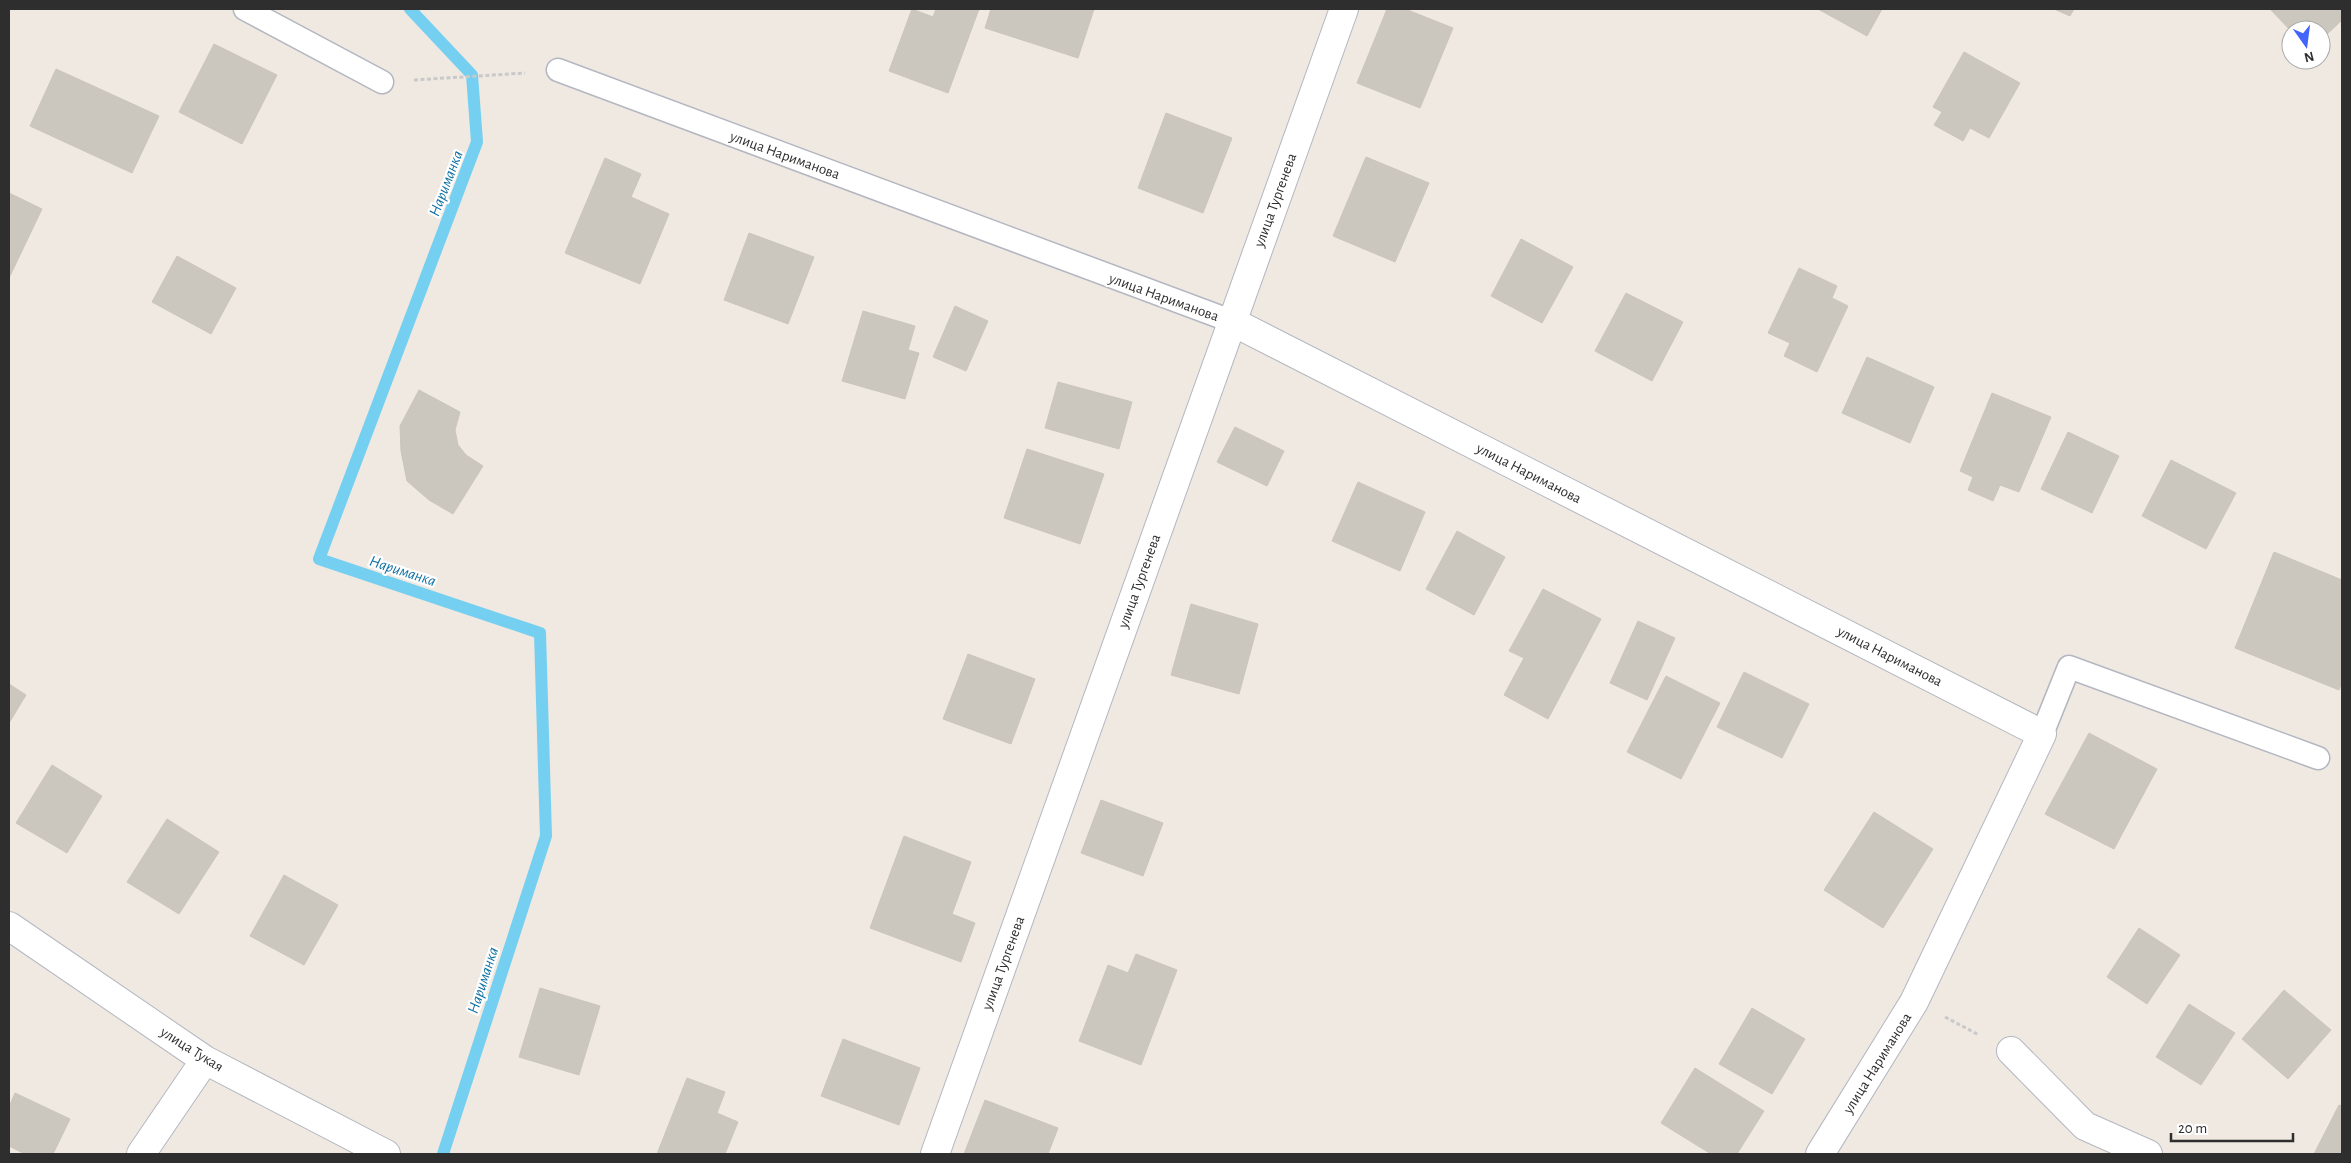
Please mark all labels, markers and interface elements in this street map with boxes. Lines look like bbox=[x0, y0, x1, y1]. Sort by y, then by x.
north arrow bbox=[2281, 20, 2331, 70]
text: N bbox=[2302, 49, 2315, 65]
street label: улица Нариманова bbox=[727, 128, 842, 182]
water label: Нариманка bbox=[426, 148, 467, 219]
street label: улица Тургенева bbox=[1251, 151, 1299, 250]
street label: улица Нариманова bbox=[1106, 270, 1221, 324]
street label: улица Нариманова bbox=[1473, 440, 1584, 506]
street label: улица Тургенева bbox=[1115, 532, 1163, 631]
water label: Нариманка bbox=[367, 553, 438, 590]
street label: улица Нариманова bbox=[1834, 623, 1945, 689]
street label: улица Тургенева bbox=[979, 914, 1027, 1013]
water label: Нариманка bbox=[465, 945, 502, 1016]
street label: улица Нариманова bbox=[1840, 1010, 1914, 1117]
street label: улица Тукая bbox=[157, 1024, 226, 1075]
scale bar bbox=[2171, 1110, 2294, 1142]
text: 20 m bbox=[2178, 1121, 2207, 1136]

